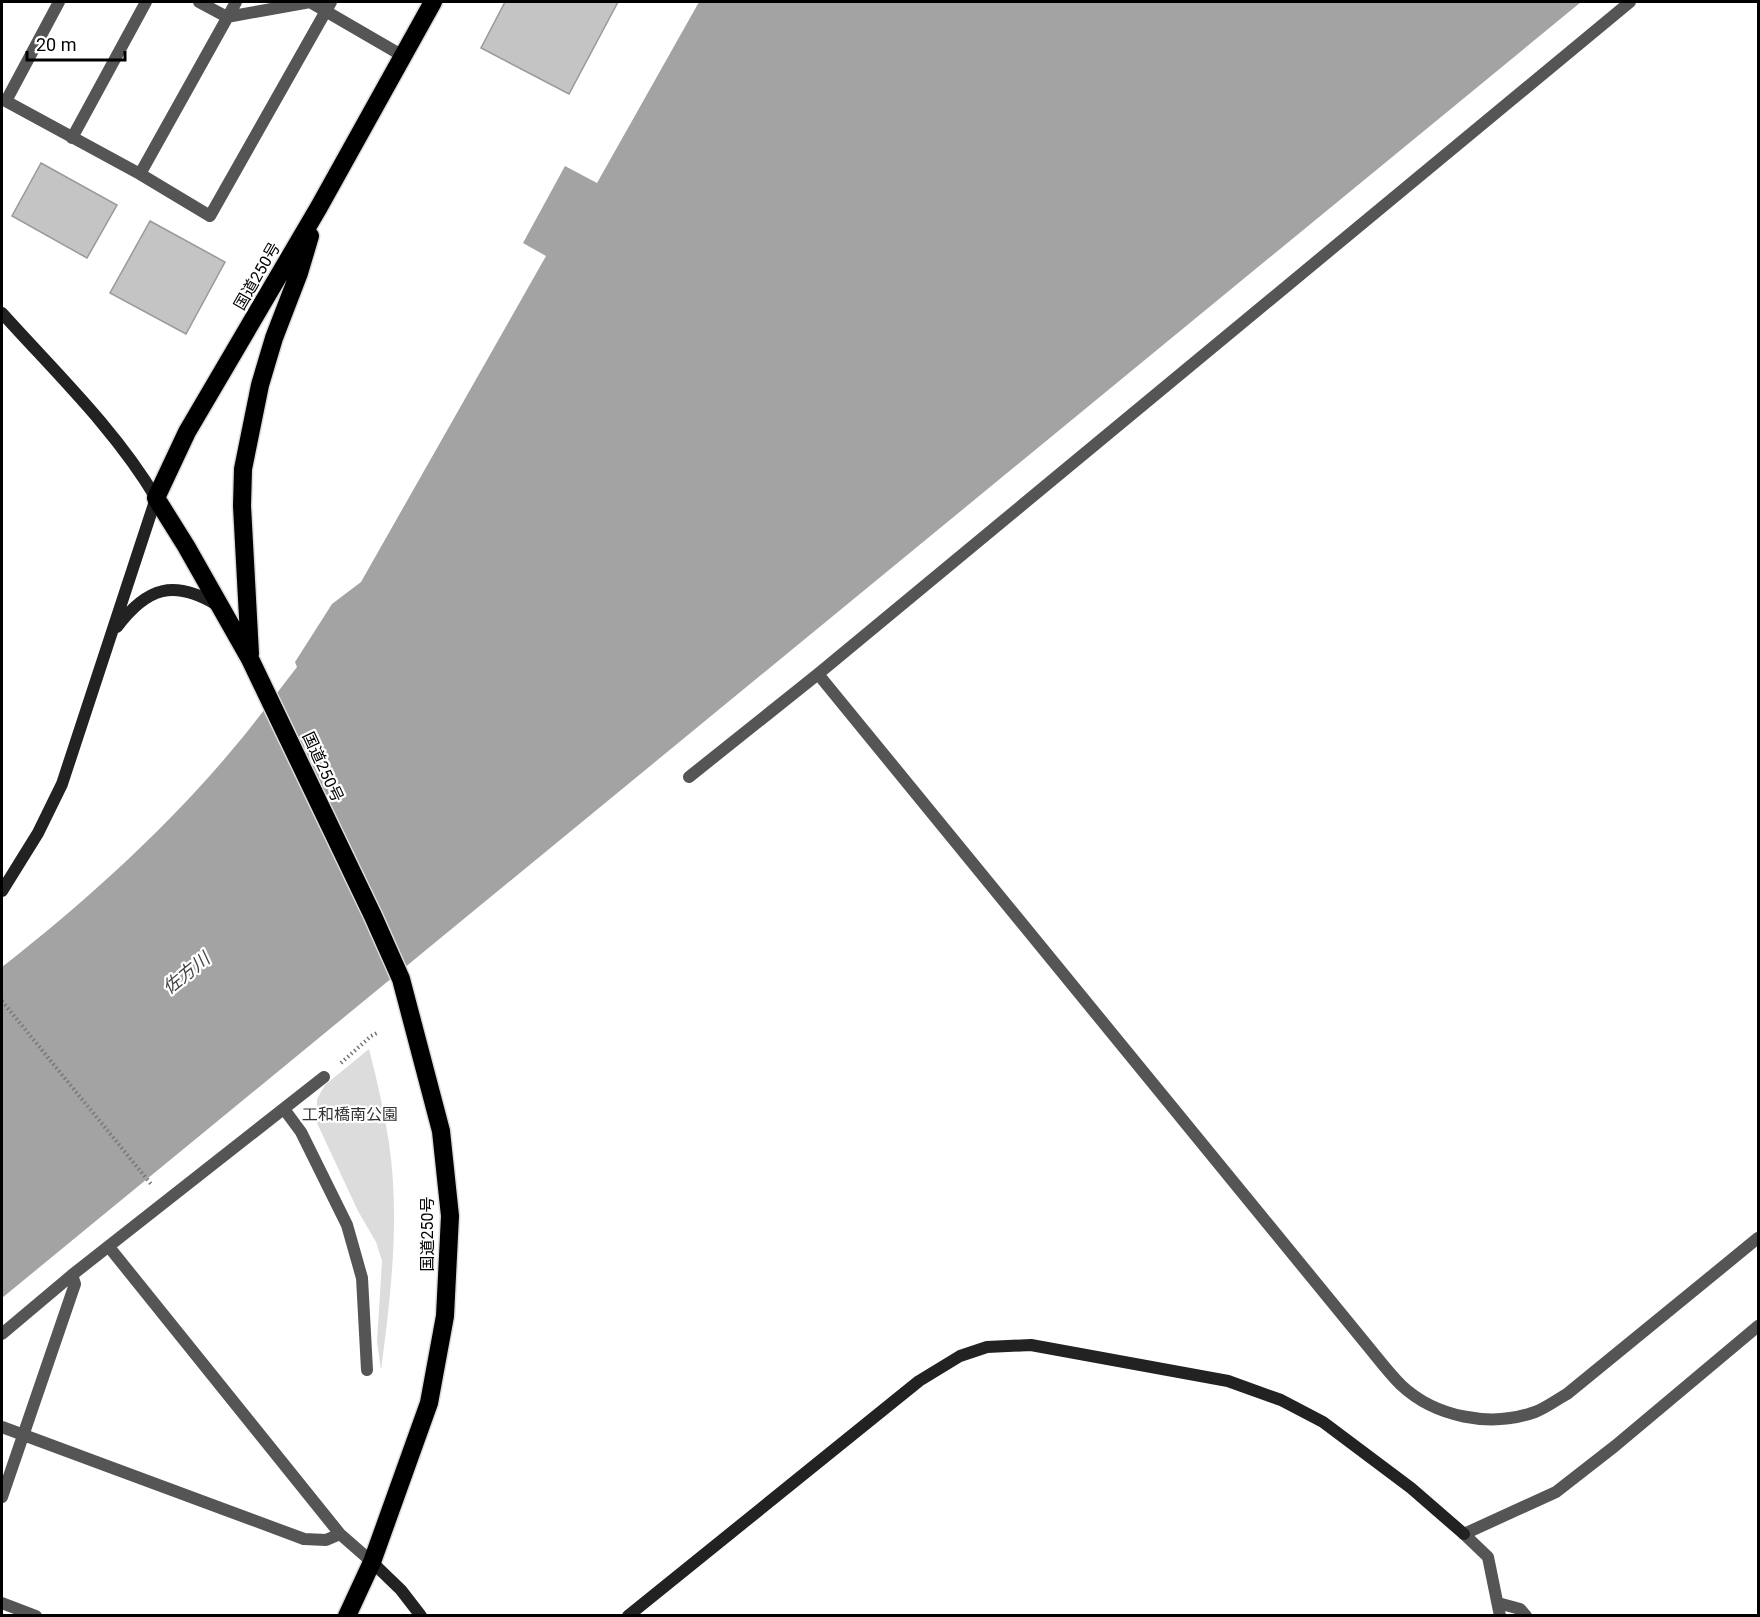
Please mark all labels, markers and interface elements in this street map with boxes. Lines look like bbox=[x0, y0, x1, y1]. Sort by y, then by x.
scale bar bbox=[27, 24, 124, 62]
text: 20 m bbox=[36, 34, 76, 55]
street label: 国道250号 bbox=[230, 239, 284, 313]
street label: 国道250号 bbox=[299, 729, 347, 805]
water label: 佐方川 bbox=[158, 947, 215, 998]
park label: 工和橋南公園 bbox=[302, 1105, 398, 1124]
street label: 国道250号 bbox=[418, 1197, 437, 1271]

